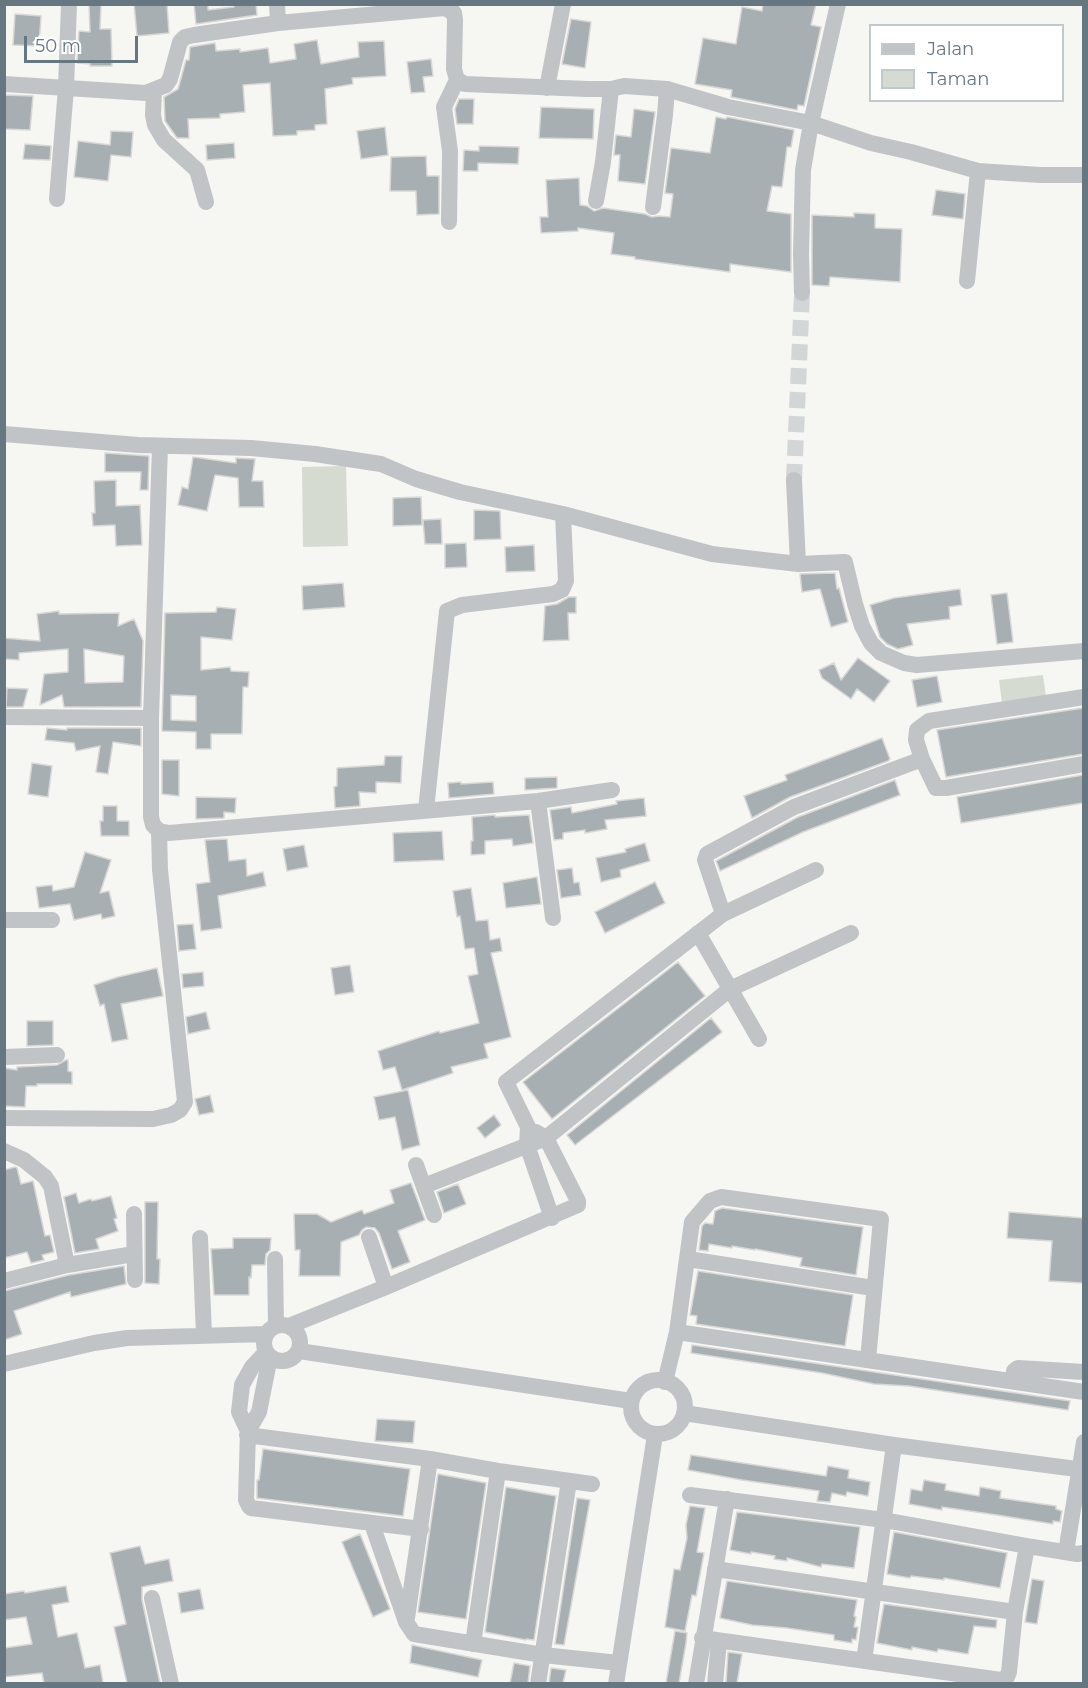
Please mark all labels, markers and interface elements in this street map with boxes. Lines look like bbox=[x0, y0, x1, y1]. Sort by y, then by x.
scale bar bbox=[27, 24, 141, 62]
legend bbox=[869, 24, 1064, 102]
text: 50 m bbox=[35, 35, 81, 57]
text: Jalan bbox=[927, 38, 974, 60]
text: Taman bbox=[927, 68, 989, 90]

